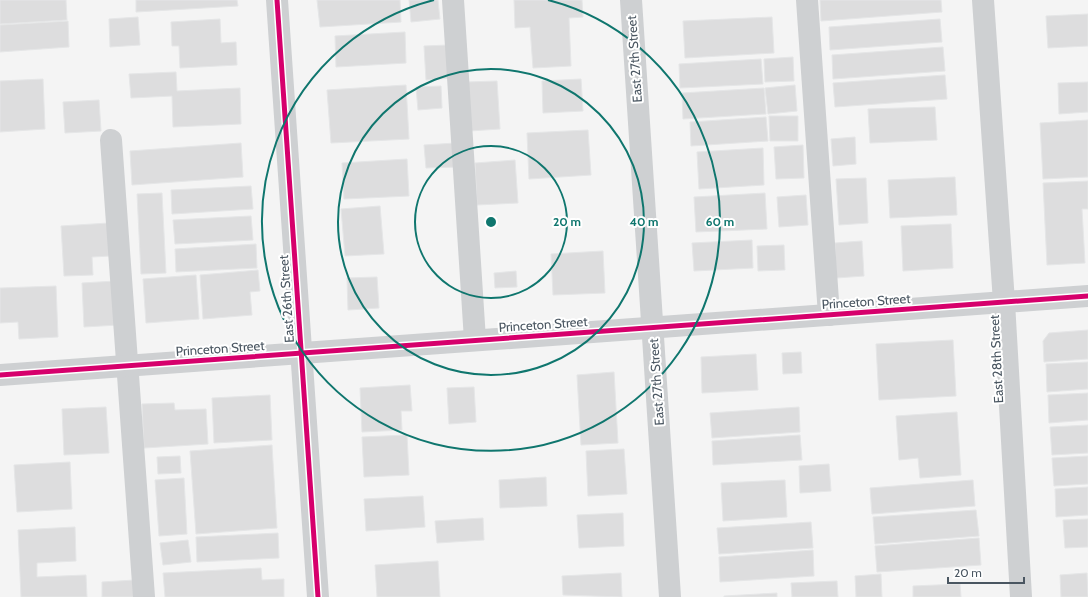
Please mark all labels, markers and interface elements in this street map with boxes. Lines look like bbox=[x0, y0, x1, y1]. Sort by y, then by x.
street label: East 27th Street bbox=[623, 14, 645, 103]
text: 20 m bbox=[553, 214, 581, 229]
text: 40 m bbox=[629, 214, 659, 229]
text: 60 m bbox=[706, 214, 734, 229]
centre of rings bbox=[484, 215, 498, 229]
street label: East 26th Street bbox=[275, 254, 297, 343]
street label: Princeton Street bbox=[821, 290, 912, 312]
street label: Princeton Street bbox=[498, 313, 589, 335]
street label: East 28th Street bbox=[986, 314, 1006, 404]
street label: Princeton Street bbox=[175, 337, 266, 359]
street label: East 27th Street bbox=[645, 337, 667, 426]
scale bar bbox=[948, 559, 1024, 585]
text: 20 m bbox=[954, 565, 982, 580]

